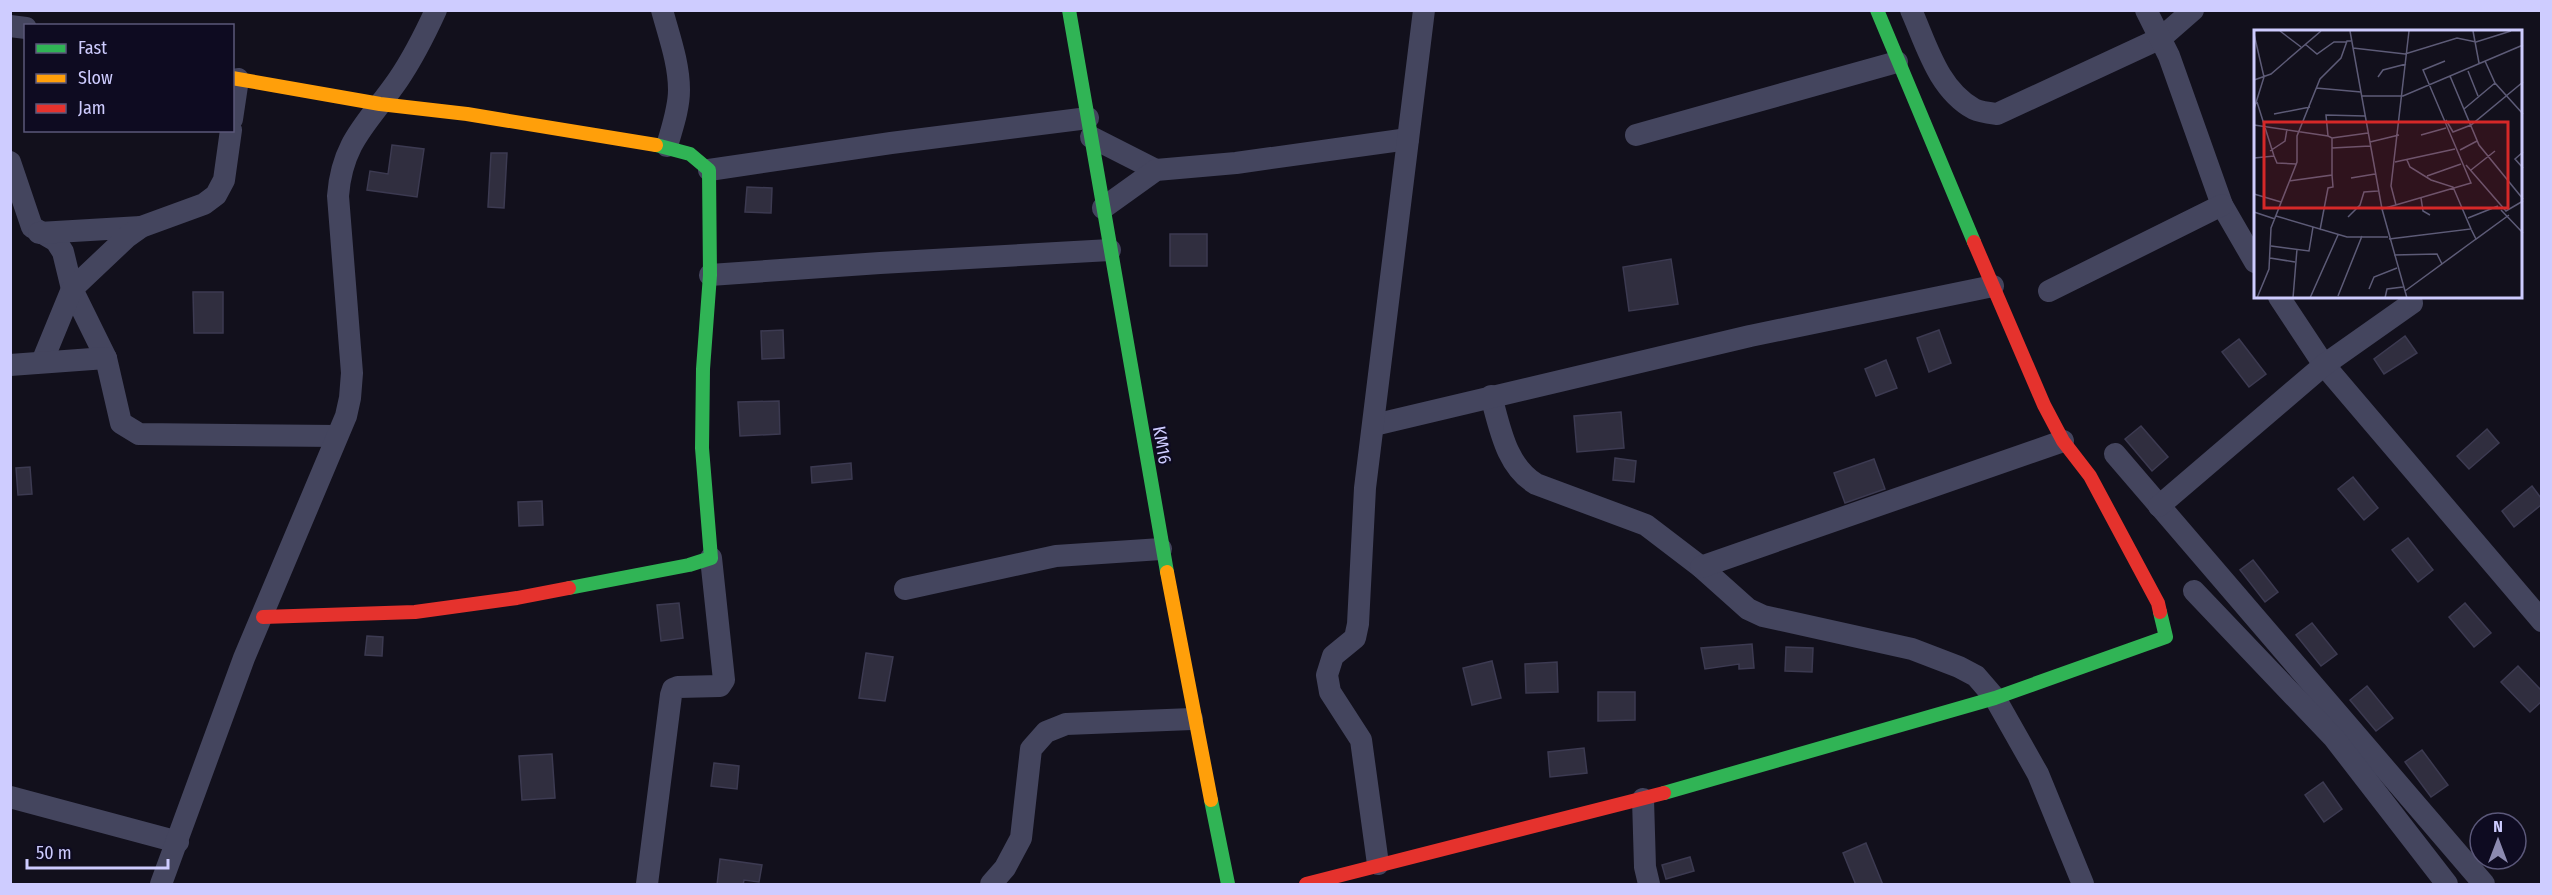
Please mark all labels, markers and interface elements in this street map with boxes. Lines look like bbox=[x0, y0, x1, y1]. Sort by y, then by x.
legend bbox=[24, 24, 234, 132]
inset map bbox=[2254, 30, 2522, 298]
text: Fast bbox=[78, 37, 107, 59]
text: Slow bbox=[78, 67, 113, 89]
text: Jam bbox=[78, 97, 106, 119]
street label: KM16 bbox=[1148, 424, 1176, 466]
north arrow bbox=[2468, 811, 2528, 871]
text: N bbox=[2493, 817, 2503, 836]
scale bar bbox=[27, 832, 168, 870]
text: 50 m bbox=[36, 842, 72, 864]

